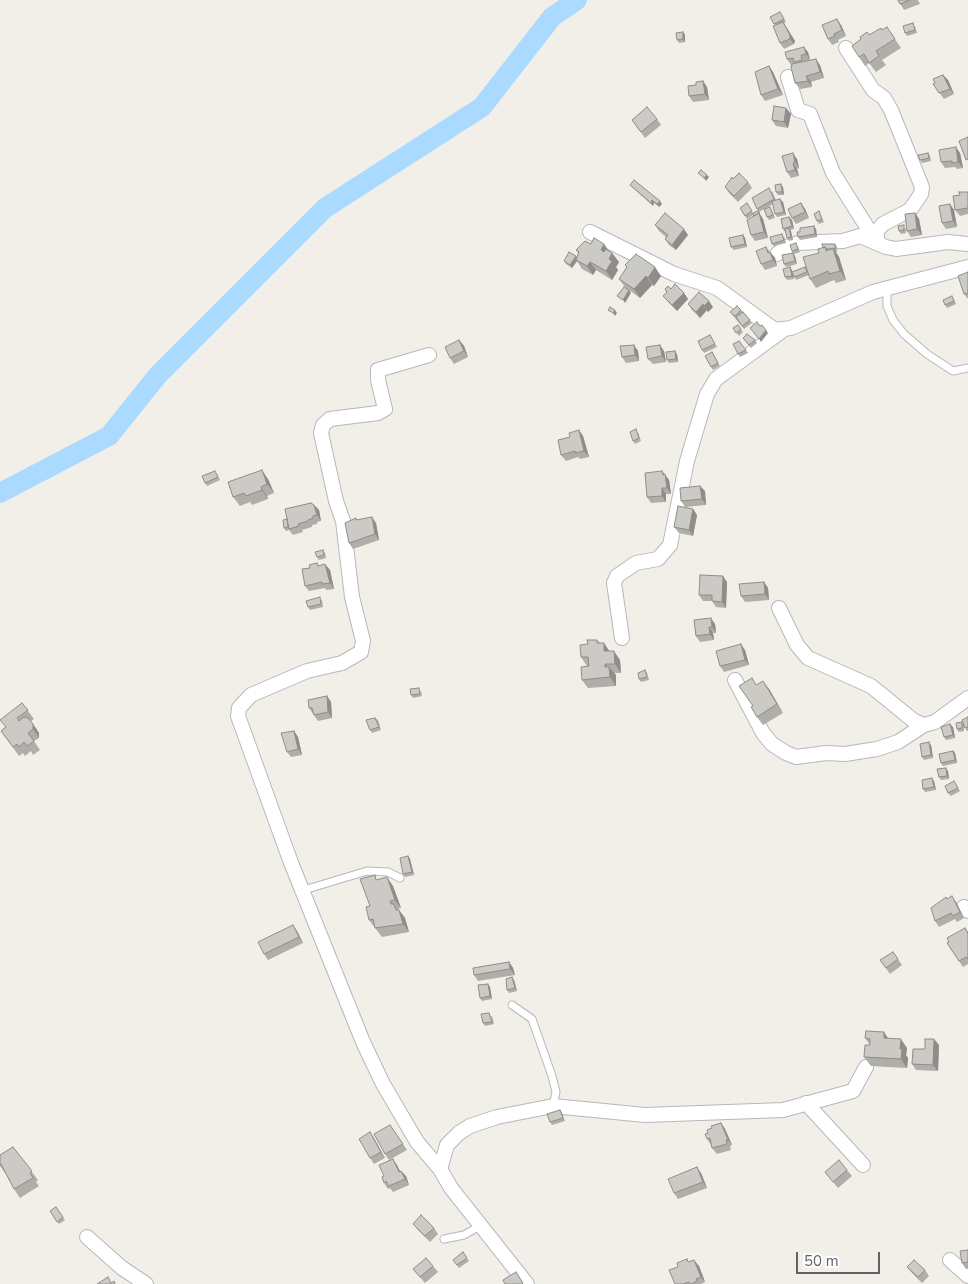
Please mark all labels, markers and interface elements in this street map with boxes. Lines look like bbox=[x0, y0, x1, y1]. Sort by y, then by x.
scale bar bbox=[798, 1242, 882, 1274]
text: 50 m bbox=[804, 1251, 839, 1271]

